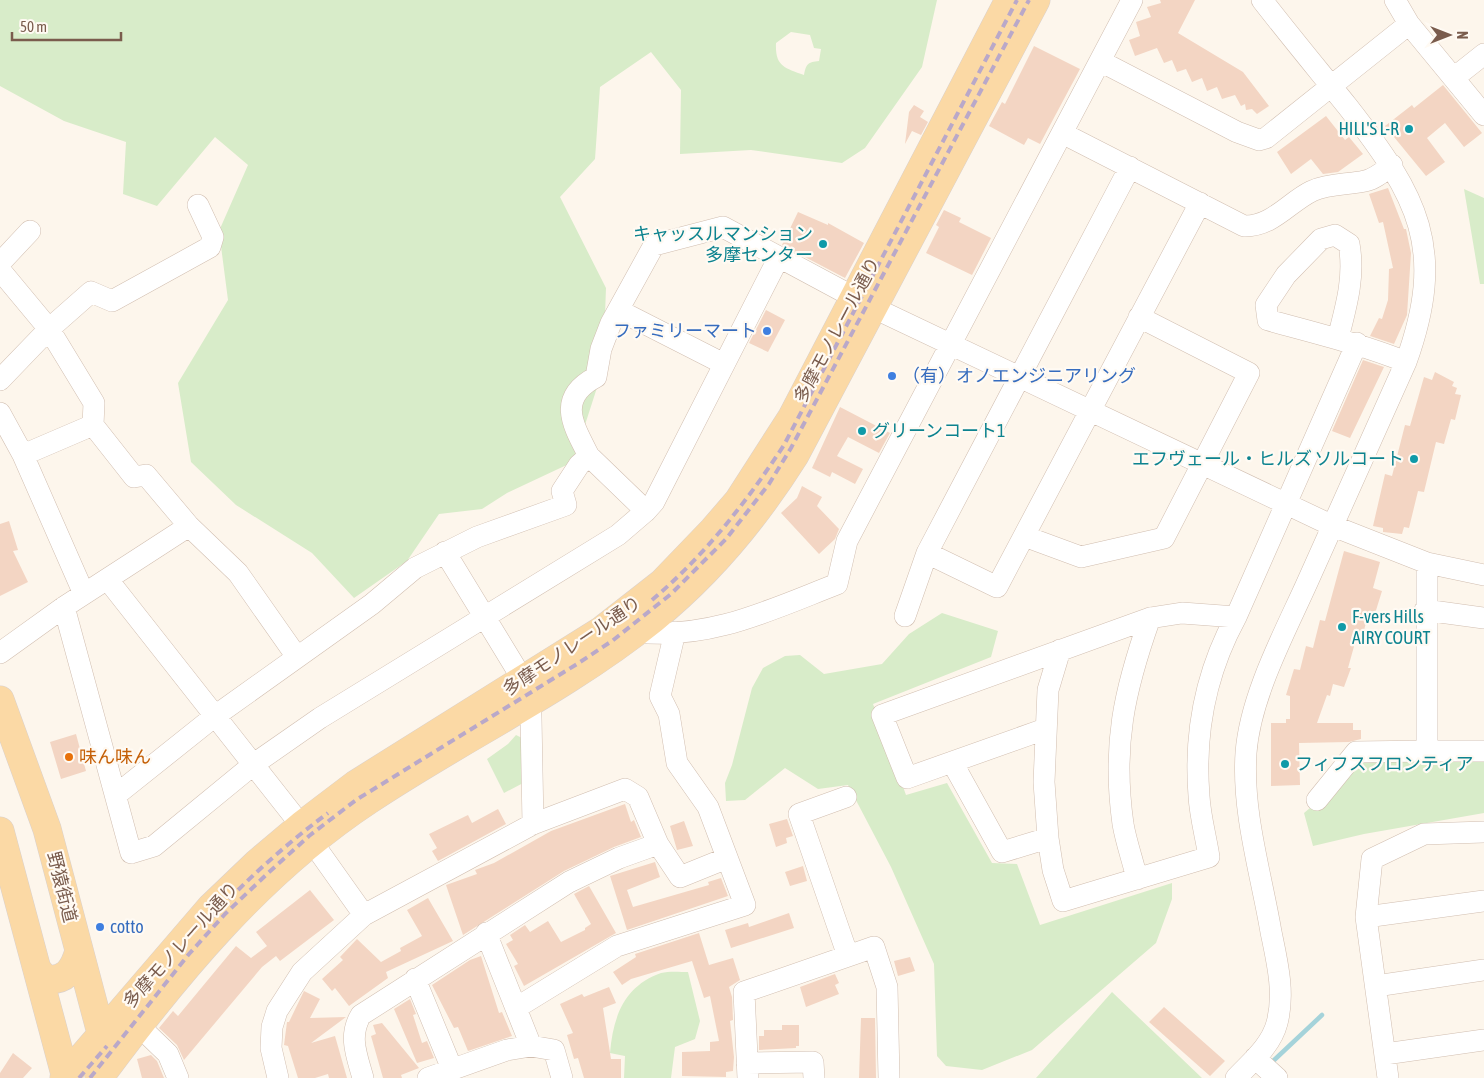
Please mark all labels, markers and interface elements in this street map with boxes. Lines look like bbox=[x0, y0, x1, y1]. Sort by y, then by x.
scale bar bbox=[12, 10, 121, 42]
north arrow bbox=[1424, 10, 1474, 60]
text: 50 m bbox=[20, 18, 47, 35]
text: N bbox=[1454, 31, 1470, 39]
place label: HILL'S L-R bbox=[1338, 118, 1399, 139]
marker: HILL'S L-R bbox=[1403, 123, 1415, 135]
place label: キャッスルマンション 多摩センター bbox=[633, 223, 813, 265]
marker: キャッスルマンション 多摩センター bbox=[817, 238, 829, 250]
street label: 多摩モノレール通り bbox=[789, 253, 884, 406]
place label: ファミリーマート bbox=[613, 320, 757, 341]
marker: ファミリーマート bbox=[761, 325, 773, 337]
place label: （有）オノエンジニアリング bbox=[902, 365, 1136, 386]
marker: （有）オノエンジニアリング bbox=[886, 370, 898, 382]
place label: グリーンコート1 bbox=[872, 420, 1006, 441]
marker: グリーンコート1 bbox=[856, 425, 868, 437]
place label: エフヴェール・ヒルズ ソルコート bbox=[1132, 448, 1404, 469]
marker: エフヴェール・ヒルズ ソルコート bbox=[1408, 453, 1420, 465]
street label: 多摩モノレール通り bbox=[499, 592, 645, 700]
place label: F-vers Hills AIRY COURT bbox=[1352, 606, 1431, 648]
marker: F-vers Hills AIRY COURT bbox=[1336, 621, 1348, 633]
place label: 味ん味ん bbox=[79, 746, 151, 767]
marker: 味ん味ん bbox=[63, 751, 75, 763]
place label: フィフスフロンティア bbox=[1295, 753, 1474, 774]
marker: フィフスフロンティア bbox=[1279, 758, 1291, 770]
street label: 野猿街道 bbox=[44, 849, 81, 924]
street label: 多摩モノレール通り bbox=[119, 877, 243, 1012]
place label: cotto bbox=[110, 916, 144, 937]
marker: cotto bbox=[94, 921, 106, 933]

